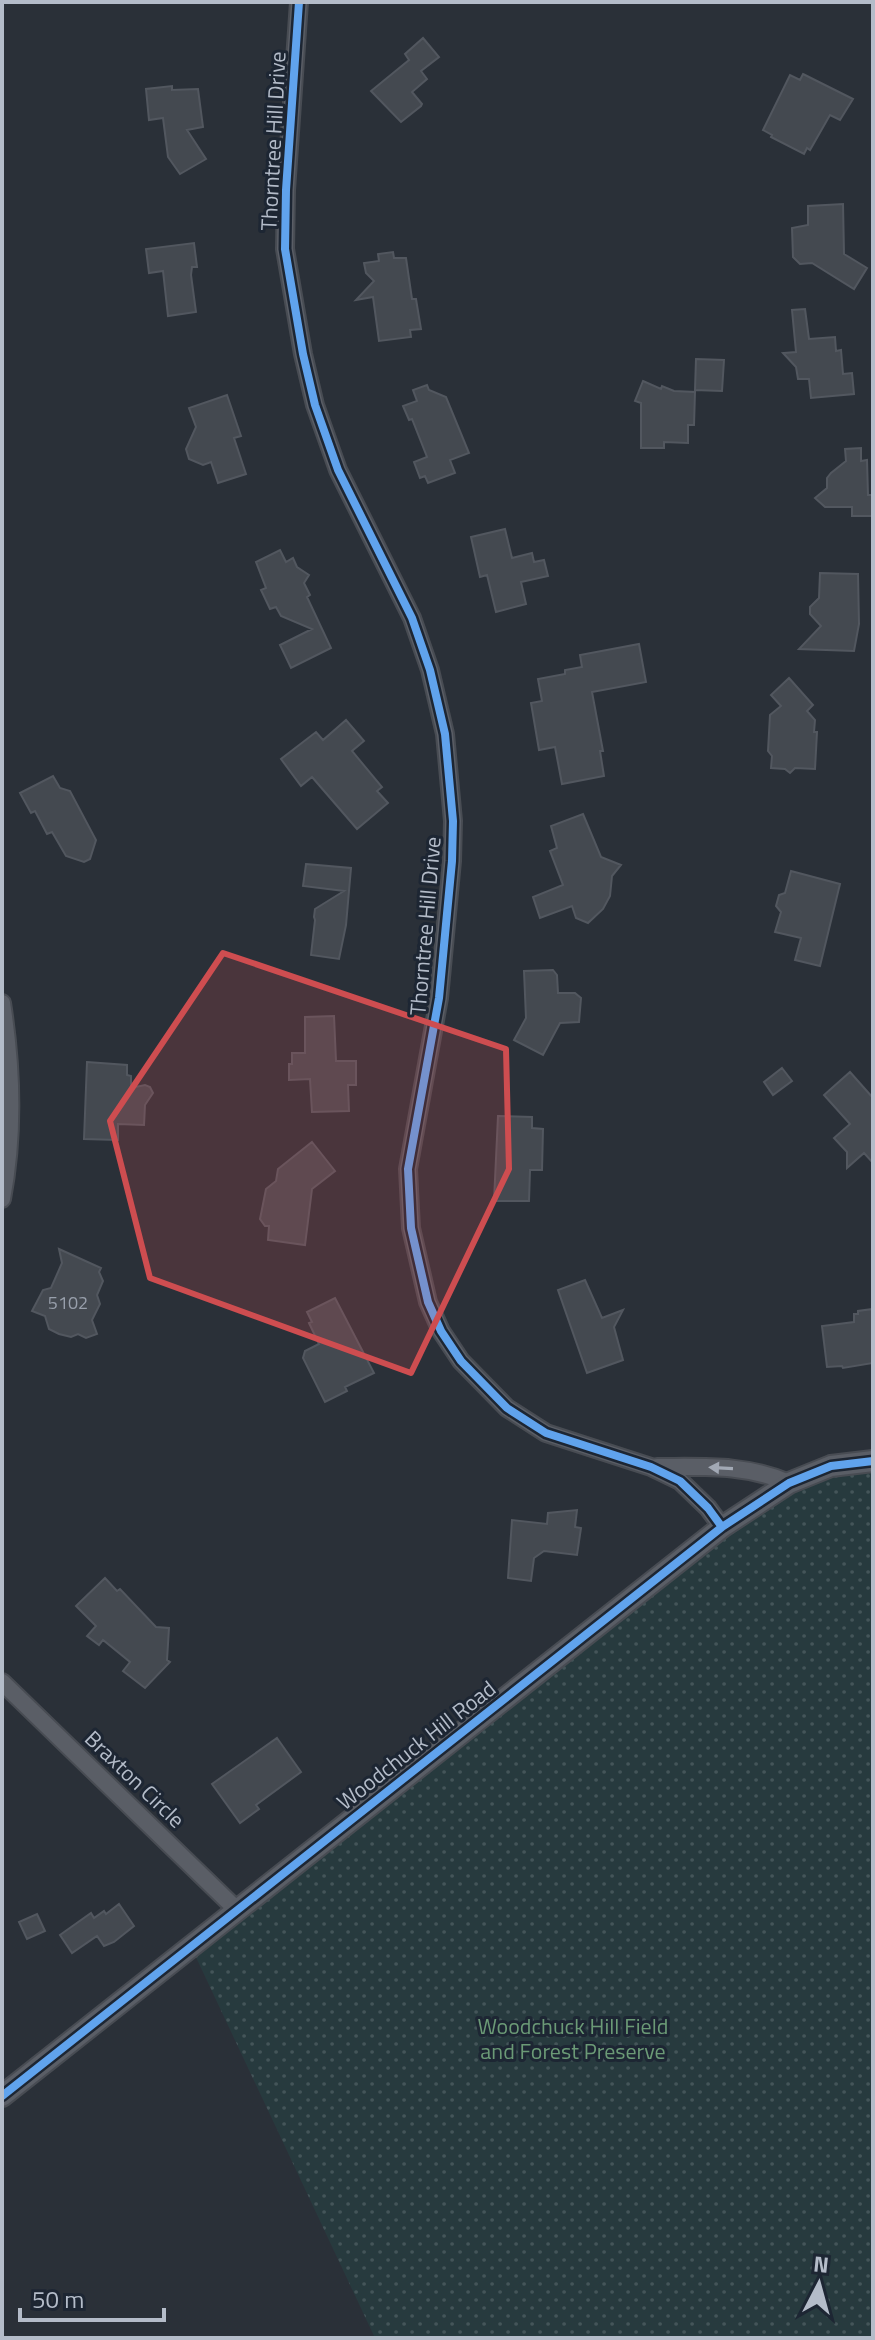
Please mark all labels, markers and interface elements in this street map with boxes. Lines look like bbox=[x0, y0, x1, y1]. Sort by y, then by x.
street label: Thorntree Hill Drive bbox=[251, 51, 295, 231]
street label: Thorntree Hill Drive bbox=[400, 835, 450, 1017]
house number: 5102 bbox=[48, 1289, 88, 1316]
one-way arrow bbox=[708, 1461, 733, 1474]
street label: Woodchuck Hill Road bbox=[329, 1672, 503, 1818]
street label: Braxton Circle bbox=[77, 1722, 193, 1836]
park label: Woodchuck Hill Field and Forest Preserve bbox=[478, 2009, 668, 2068]
north arrow bbox=[779, 2244, 859, 2324]
text: N bbox=[812, 2246, 830, 2282]
scale bar bbox=[20, 2272, 164, 2322]
text: 50 m bbox=[32, 2281, 84, 2317]

